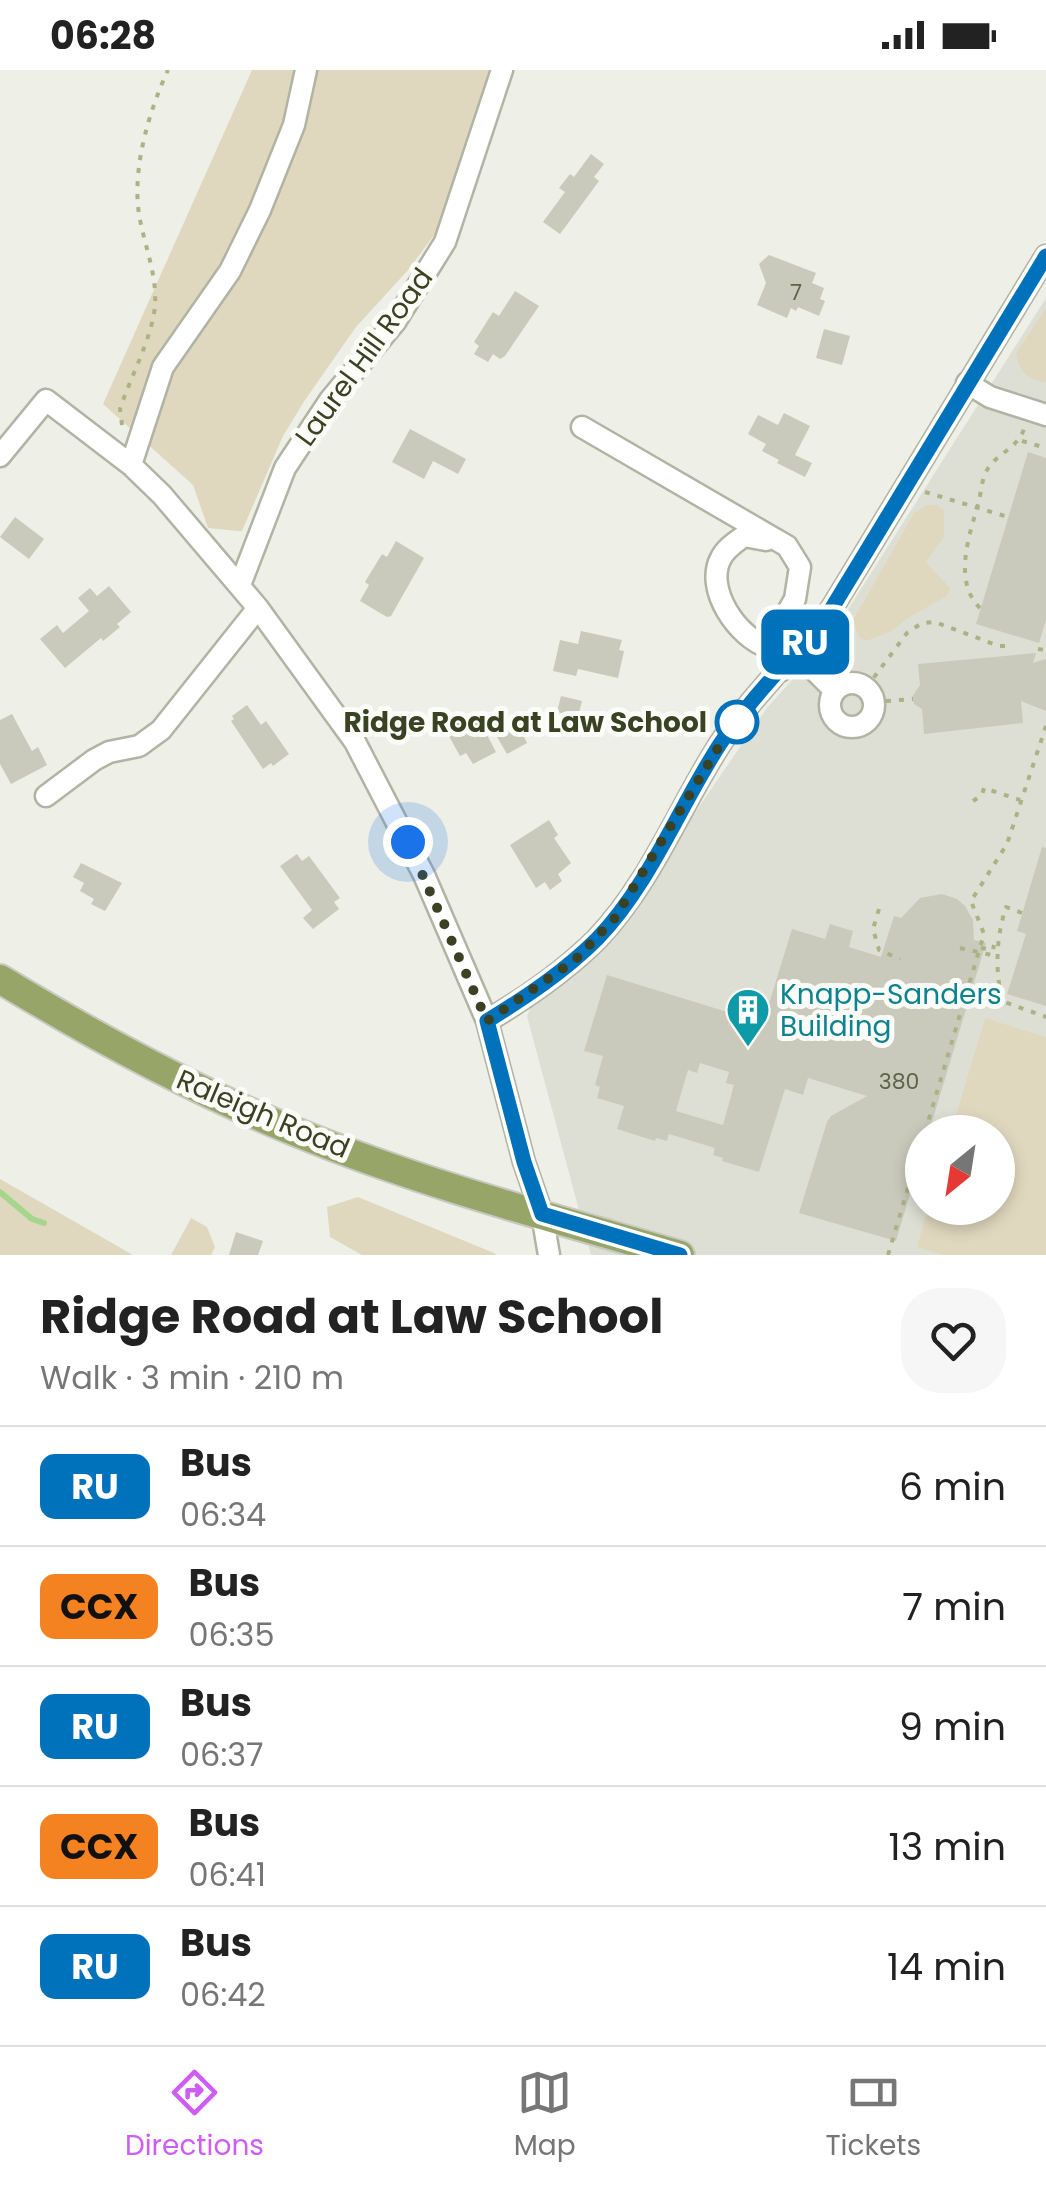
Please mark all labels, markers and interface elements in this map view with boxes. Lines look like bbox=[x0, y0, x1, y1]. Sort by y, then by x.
text: 06:28 bbox=[50, 9, 156, 62]
street label: Laurel Hill Road bbox=[286, 260, 442, 454]
house number: 7 bbox=[790, 277, 802, 308]
line badge: RU bbox=[760, 610, 850, 674]
text: RU bbox=[781, 618, 829, 667]
marker: Ridge Road at Law School bbox=[716, 701, 758, 743]
place label: Ridge Road at Law School bbox=[343, 703, 707, 742]
your location bbox=[383, 817, 433, 867]
place label: Knapp-Sanders Building bbox=[780, 975, 1002, 1046]
building icon: Knapp-Sanders Building bbox=[725, 987, 771, 1048]
street label: Raleigh Road bbox=[171, 1060, 355, 1168]
house number: 380 bbox=[879, 1066, 919, 1097]
north arrow bbox=[905, 1115, 1015, 1225]
map controls bbox=[905, 1115, 1015, 1225]
text: Ridge Road at Law School bbox=[40, 1283, 663, 1350]
button: heart bbox=[901, 1288, 1006, 1393]
text: Walk · 3 min · 210 m bbox=[40, 1355, 344, 1400]
text: Bus bbox=[180, 1436, 252, 1489]
text: 6 min bbox=[899, 1460, 1006, 1513]
text: RU bbox=[71, 1462, 119, 1511]
text: 06:34 bbox=[180, 1492, 266, 1537]
text: Bus bbox=[188, 1556, 260, 1609]
text: 7 min bbox=[902, 1580, 1006, 1633]
text: CCX bbox=[60, 1582, 138, 1631]
text: 06:35 bbox=[188, 1612, 275, 1657]
text: Bus bbox=[180, 1676, 252, 1729]
text: 9 min bbox=[899, 1700, 1006, 1753]
text: RU bbox=[71, 1702, 119, 1751]
text: 06:37 bbox=[180, 1732, 264, 1777]
text: Bus bbox=[188, 1796, 260, 1849]
text: 13 min bbox=[889, 1820, 1006, 1873]
text: CCX bbox=[60, 1822, 138, 1871]
text: 06:41 bbox=[188, 1852, 266, 1897]
text: Bus bbox=[180, 1916, 252, 1969]
text: 14 min bbox=[887, 1940, 1006, 1993]
text: RU bbox=[71, 1942, 119, 1991]
text: 06:42 bbox=[180, 1972, 266, 2017]
tab: Directions bbox=[125, 2065, 264, 2167]
tab: Map bbox=[514, 2065, 576, 2167]
tab: Tickets bbox=[825, 2065, 921, 2167]

